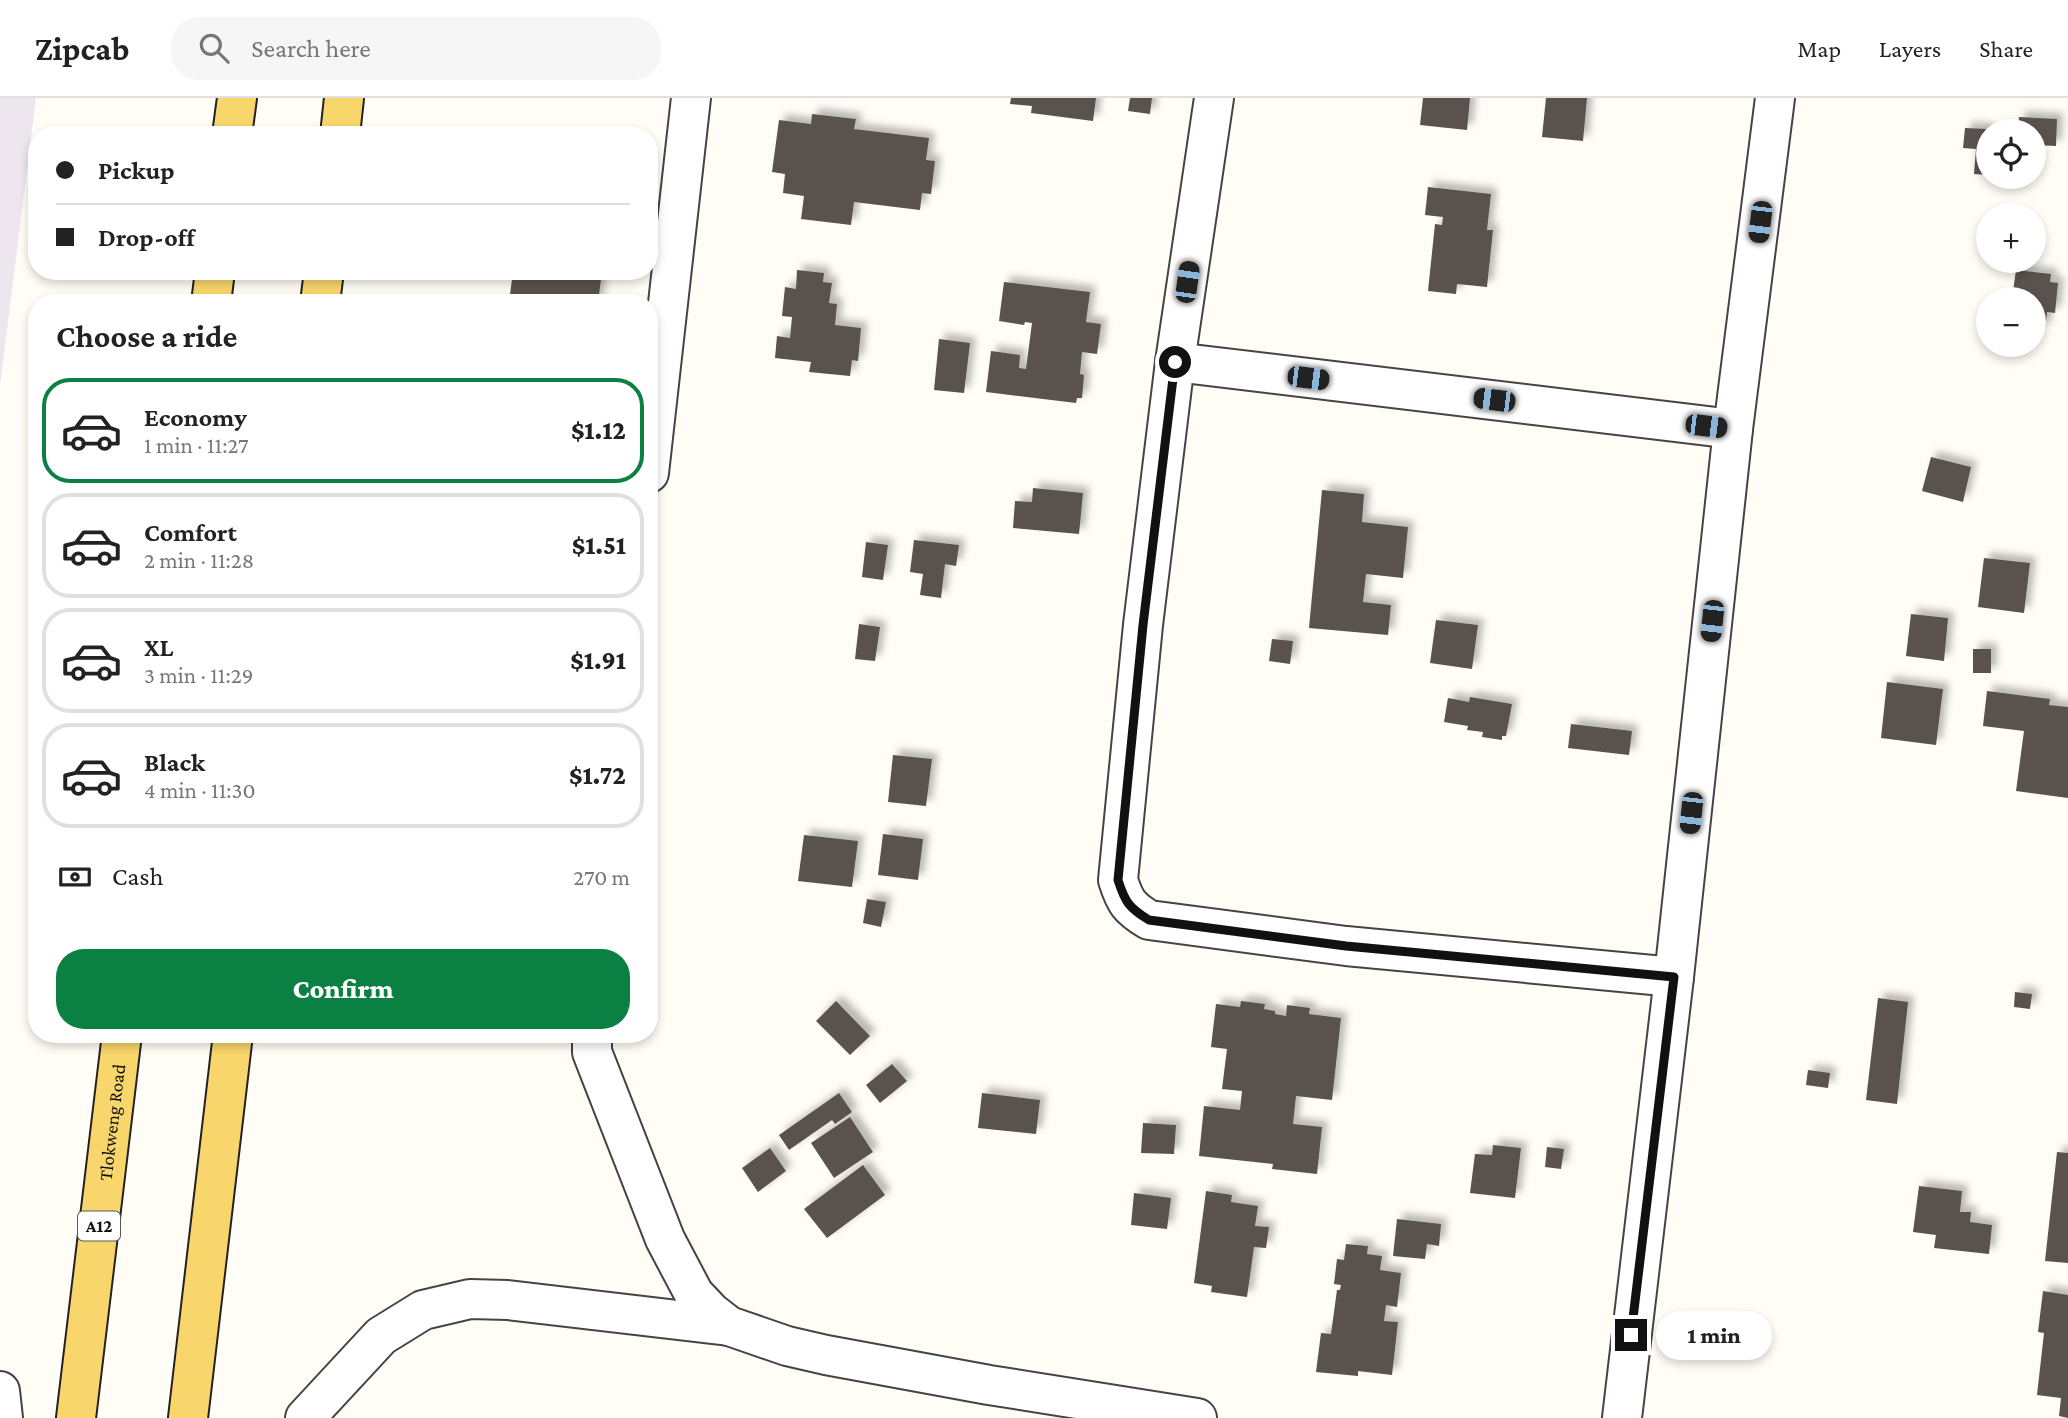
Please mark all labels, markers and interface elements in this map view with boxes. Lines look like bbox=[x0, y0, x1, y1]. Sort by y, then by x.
search box bbox=[171, 17, 661, 80]
icon: search bbox=[195, 29, 233, 67]
text: Zipcab bbox=[35, 30, 129, 67]
text: Search here bbox=[251, 34, 371, 63]
text: Map bbox=[1797, 35, 1841, 62]
text: Layers bbox=[1879, 35, 1941, 62]
text: Share bbox=[1979, 35, 2033, 62]
map controls bbox=[1976, 119, 2046, 357]
button: locate bbox=[1976, 119, 2046, 189]
text: Pickup bbox=[98, 156, 175, 185]
car bbox=[1748, 200, 1773, 244]
button: + bbox=[1976, 203, 2046, 273]
text: Drop-off bbox=[98, 223, 195, 252]
car bbox=[1174, 260, 1201, 304]
button: − bbox=[1976, 287, 2046, 357]
text: Choose a ride bbox=[56, 318, 237, 354]
route start bbox=[1159, 346, 1191, 378]
car bbox=[1286, 365, 1331, 391]
car bbox=[1472, 387, 1517, 413]
icon: car bbox=[60, 399, 123, 462]
text: Economy bbox=[144, 403, 247, 432]
car bbox=[1684, 413, 1729, 439]
text: $1.12 bbox=[571, 416, 626, 445]
text: 1 min · 11:27 bbox=[144, 432, 249, 458]
icon: car bbox=[60, 514, 123, 577]
text: Comfort bbox=[144, 518, 237, 547]
text: $1.51 bbox=[572, 531, 626, 560]
text: 2 min · 11:28 bbox=[144, 547, 254, 573]
car bbox=[1700, 599, 1725, 643]
icon: car bbox=[60, 629, 123, 692]
text: XL bbox=[144, 633, 173, 662]
text: $1.91 bbox=[570, 646, 626, 675]
text: 3 min · 11:29 bbox=[144, 662, 253, 688]
icon: car bbox=[60, 744, 123, 807]
text: Black bbox=[144, 748, 205, 777]
text: $1.72 bbox=[569, 761, 626, 790]
text: 4 min · 11:30 bbox=[144, 777, 256, 803]
car bbox=[1679, 791, 1704, 835]
icon: cash bbox=[56, 858, 94, 896]
text: Cash bbox=[112, 862, 163, 891]
text: 270 m bbox=[573, 864, 630, 890]
button: Confirm bbox=[56, 949, 630, 1029]
street label: Tlokweng Road bbox=[94, 1063, 129, 1182]
road number: A12 bbox=[78, 1212, 120, 1240]
callout: 1 min bbox=[1656, 1310, 1771, 1360]
route end bbox=[1615, 1319, 1647, 1351]
text: 1 min bbox=[1687, 1322, 1741, 1348]

